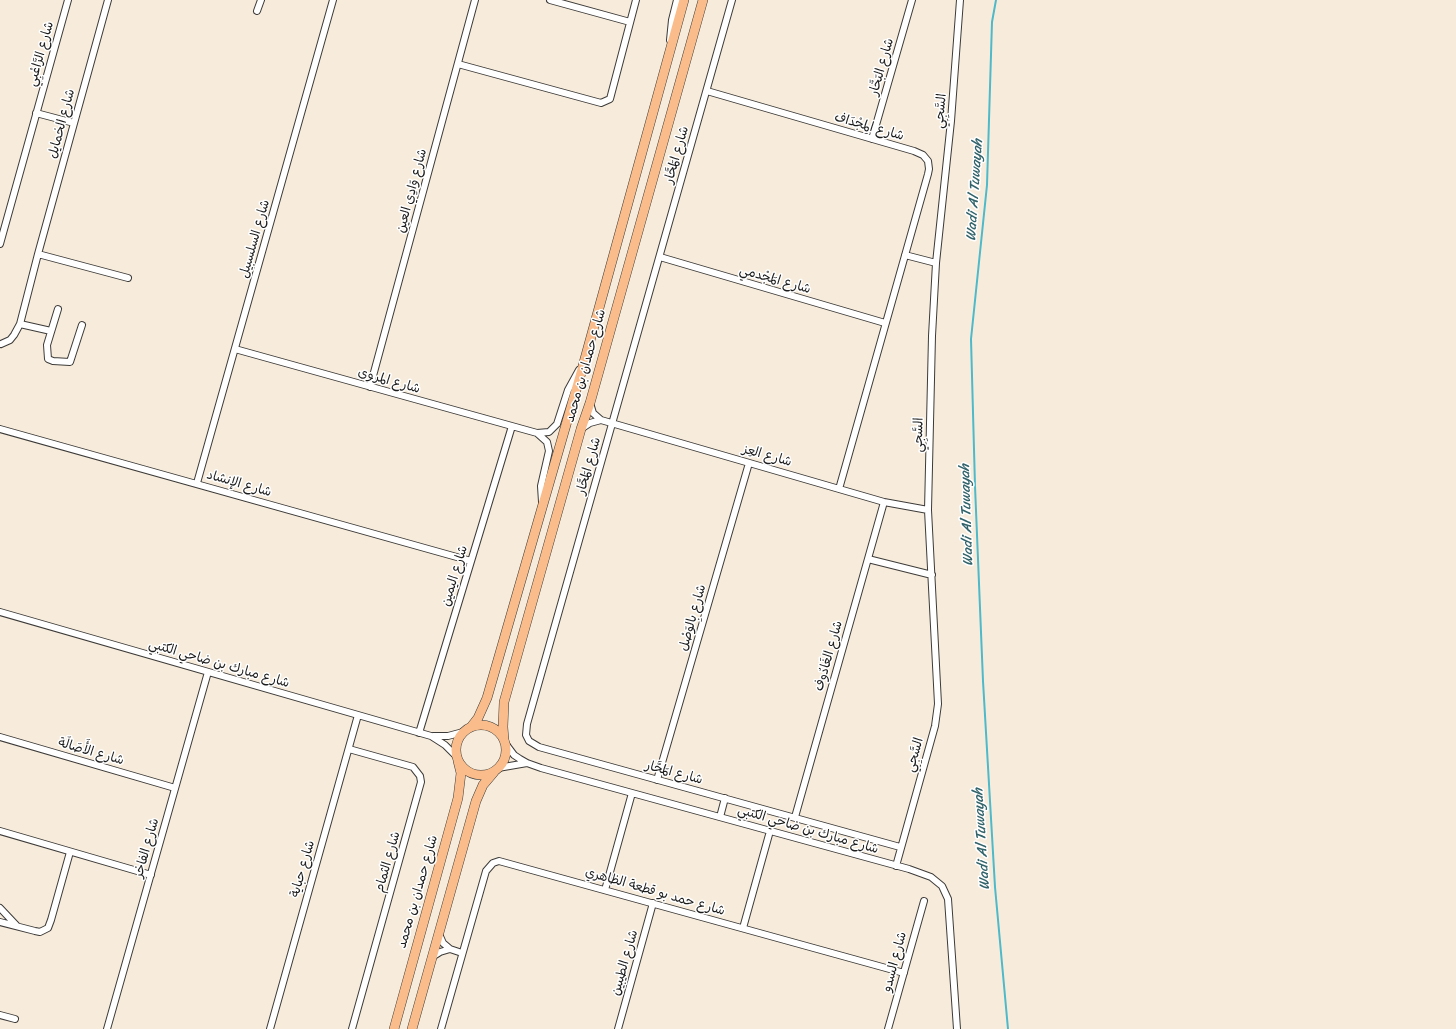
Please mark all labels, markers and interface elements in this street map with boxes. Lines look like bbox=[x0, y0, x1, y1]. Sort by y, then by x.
street label: شارع الرَّاعْبِي bbox=[24, 20, 58, 88]
street label: شارع البَحَّار bbox=[866, 36, 898, 98]
street label: شارع الخمايل bbox=[45, 87, 79, 161]
street label: السَّجِي bbox=[932, 93, 950, 129]
street label: شارع المِجْدَاف bbox=[832, 110, 906, 144]
street label: شارع المَحَّار bbox=[661, 125, 693, 185]
water label: Wadi Al Tuwayah bbox=[963, 139, 987, 241]
street label: شارع وَادِي العين bbox=[393, 147, 431, 235]
street label: شارع السلسبيل bbox=[236, 198, 274, 280]
street label: شارع المَجْدمي bbox=[737, 262, 813, 298]
street label: شارع حمدان بن محمد bbox=[562, 308, 610, 424]
street label: شارع المروى bbox=[356, 365, 422, 397]
street label: السَّجِي bbox=[911, 417, 927, 453]
street label: شارع المَحَّار bbox=[573, 436, 605, 496]
street label: شارع العِز bbox=[741, 442, 793, 470]
water label: Wadi Al Tuwayah bbox=[957, 464, 977, 566]
street label: شارع الإنشاد bbox=[205, 467, 273, 501]
street label: شارع اليمين bbox=[438, 544, 472, 608]
street label: شارع بِالوَصْل bbox=[676, 583, 710, 653]
street label: شارع الغَادُوف bbox=[811, 619, 847, 693]
street label: شارع مبارك بن ضاحي الكتبي bbox=[147, 636, 291, 692]
street label: شارع الأَصَالَة bbox=[56, 735, 126, 769]
street label: السَّجِي bbox=[903, 736, 927, 774]
street label: شارع المَحَّار bbox=[644, 758, 704, 788]
water label: Wadi Al Tuwayah bbox=[970, 788, 994, 890]
street label: شارع مبارك بن ضاحي الكتبي bbox=[736, 802, 880, 858]
street label: شارع الفاخر bbox=[131, 816, 163, 880]
street label: شارع الثمام bbox=[372, 830, 404, 894]
street label: شارع حمدان بن محمد bbox=[394, 834, 442, 950]
street label: شارع حباية bbox=[287, 839, 319, 899]
street label: شارع حمد بو قطعة الظاهري bbox=[583, 865, 727, 919]
street label: شارع الطيبين bbox=[608, 928, 642, 998]
street label: شارع السدو bbox=[879, 930, 911, 994]

